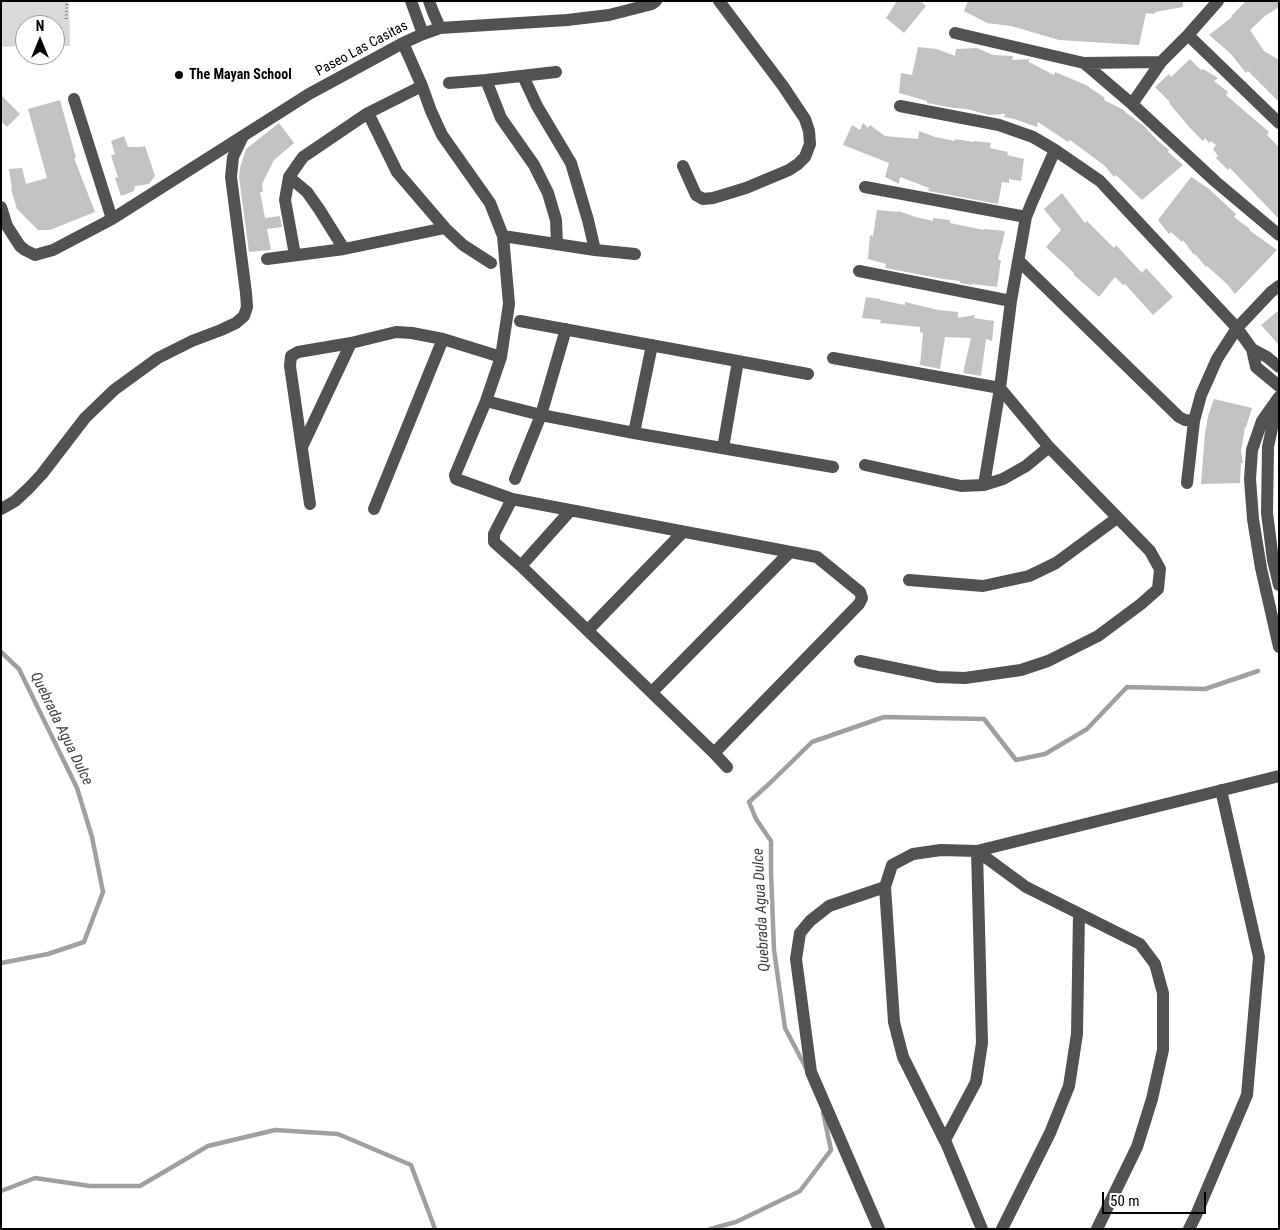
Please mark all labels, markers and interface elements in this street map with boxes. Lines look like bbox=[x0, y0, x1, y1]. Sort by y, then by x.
north arrow bbox=[15, 15, 65, 65]
text: N bbox=[36, 18, 44, 34]
street label: Paseo Las Casitas bbox=[313, 18, 411, 80]
place label: The Mayan School bbox=[189, 67, 292, 83]
marker: The Mayan School bbox=[173, 69, 185, 81]
water label: Quebrada Agua Dulce bbox=[26, 669, 96, 789]
water label: Quebrada Agua Dulce bbox=[750, 848, 774, 972]
scale bar bbox=[1105, 1182, 1209, 1214]
text: 50 m bbox=[1110, 1192, 1140, 1210]

